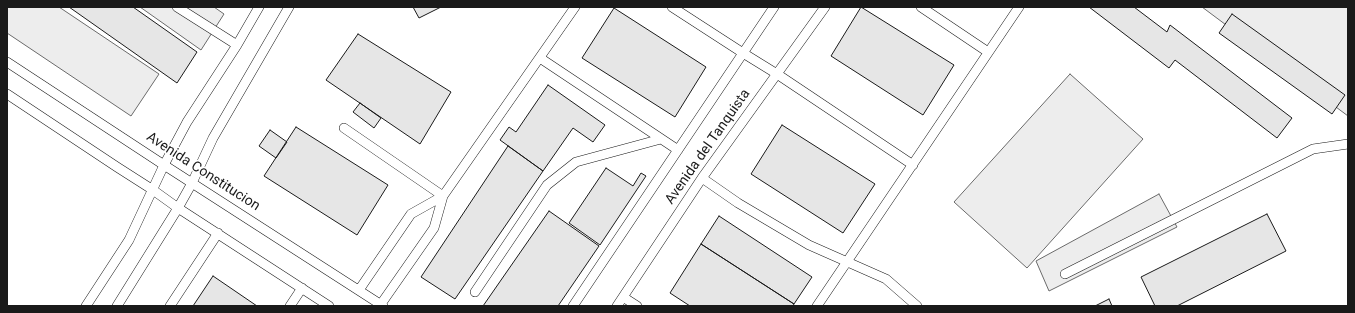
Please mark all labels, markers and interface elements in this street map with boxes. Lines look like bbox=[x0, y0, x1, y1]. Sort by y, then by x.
street label: Avenida del Tanquista bbox=[662, 86, 754, 208]
street label: Avenida Constitucion bbox=[143, 129, 263, 215]

